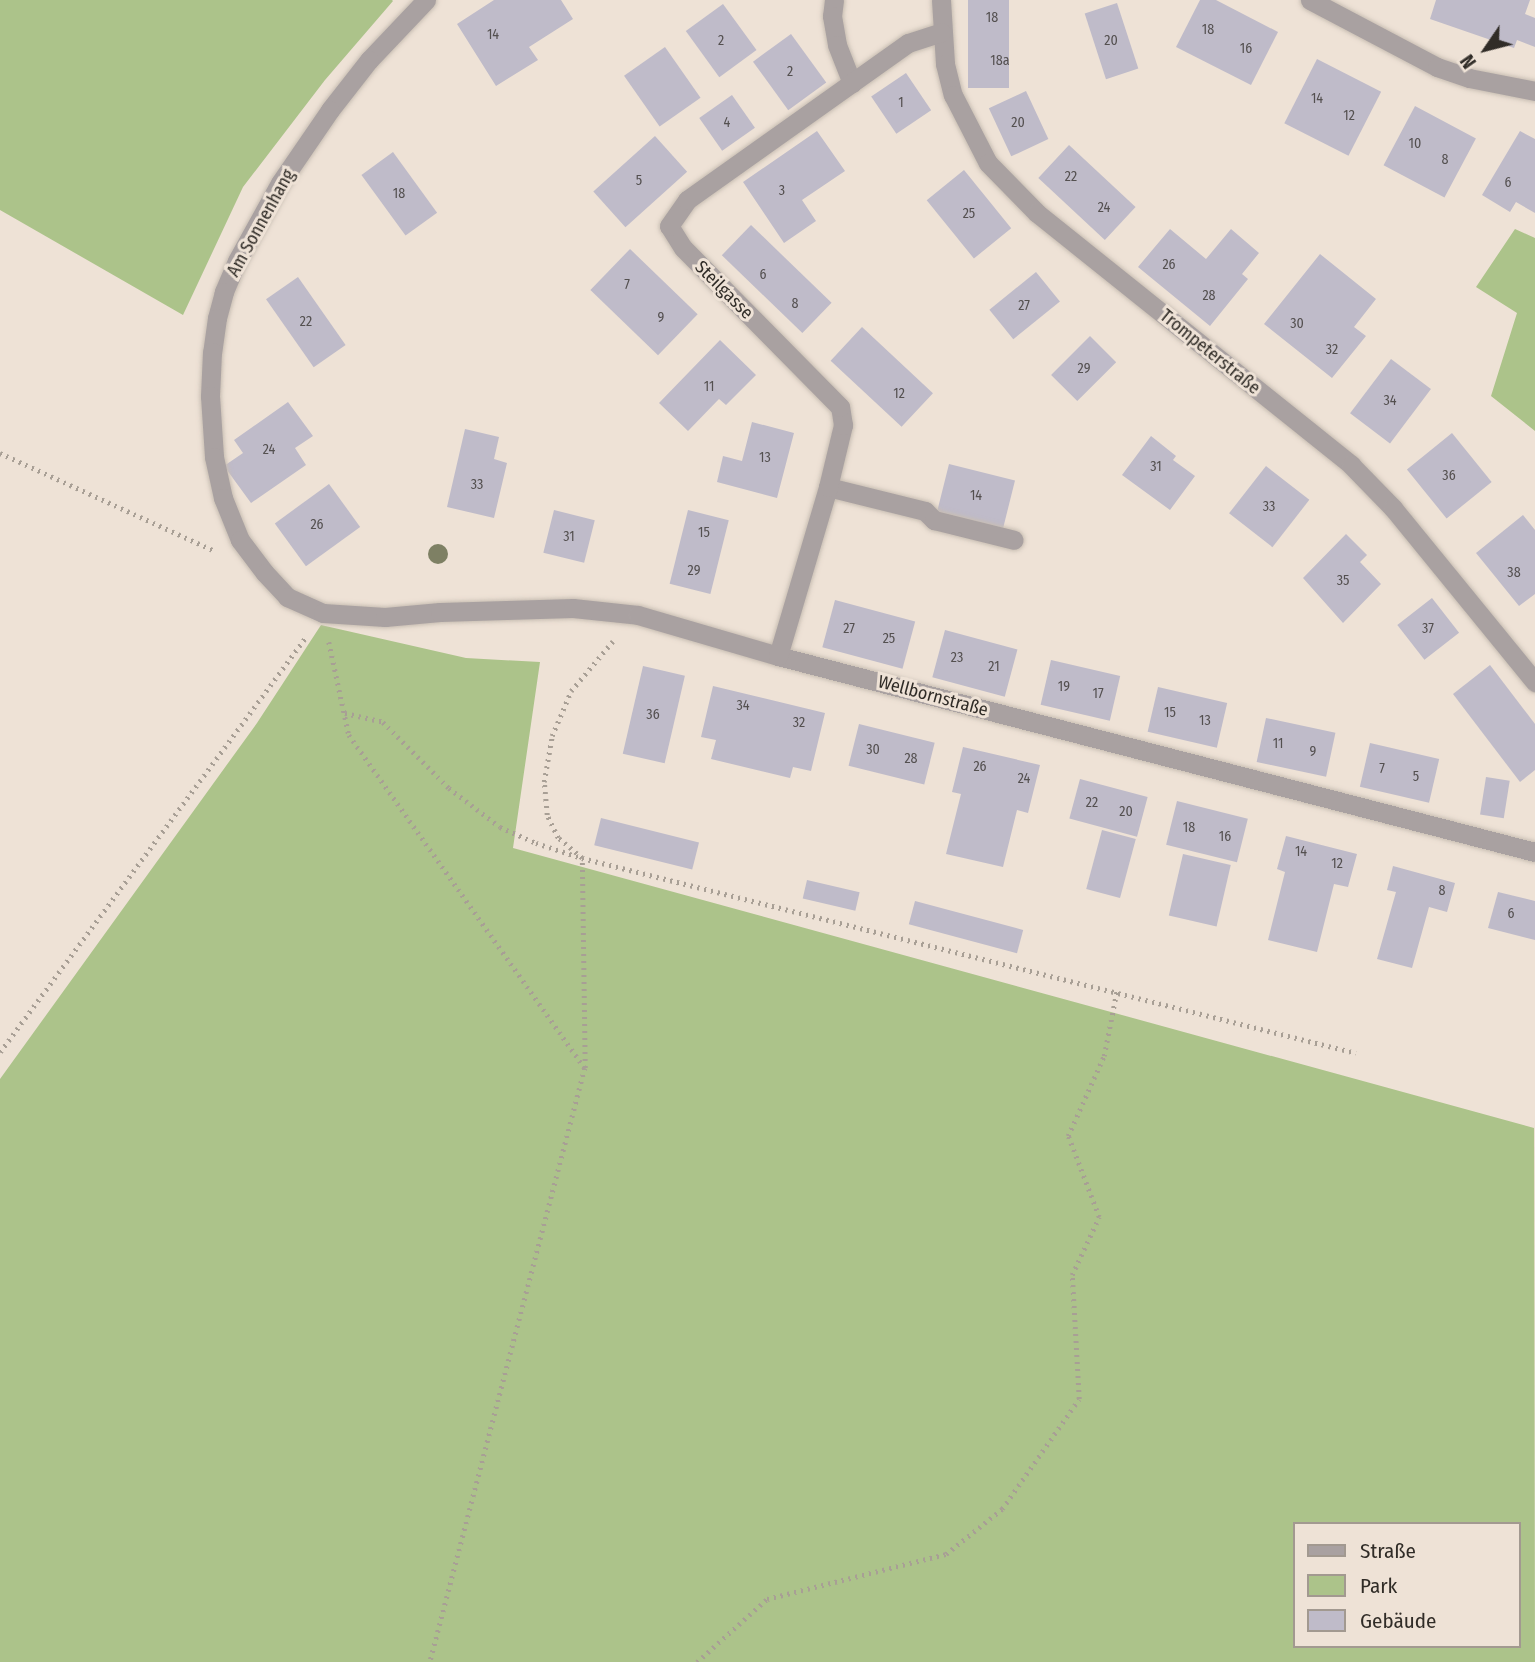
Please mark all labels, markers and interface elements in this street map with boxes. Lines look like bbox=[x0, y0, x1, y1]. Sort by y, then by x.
house number: 18 bbox=[986, 10, 998, 26]
north arrow bbox=[1451, 14, 1521, 84]
house number: 18 bbox=[1202, 22, 1214, 38]
house number: 14 bbox=[487, 27, 499, 43]
house number: 2 bbox=[718, 33, 724, 49]
house number: 20 bbox=[1104, 33, 1118, 49]
house number: 16 bbox=[1240, 41, 1252, 57]
text: N bbox=[1456, 50, 1481, 73]
house number: 18a bbox=[990, 53, 1010, 69]
house number: 2 bbox=[787, 64, 793, 80]
house number: 14 bbox=[1311, 91, 1323, 107]
house number: 1 bbox=[898, 95, 904, 111]
house number: 12 bbox=[1343, 108, 1355, 124]
house number: 4 bbox=[724, 115, 730, 131]
house number: 20 bbox=[1011, 115, 1025, 131]
house number: 10 bbox=[1409, 136, 1421, 152]
house number: 8 bbox=[1442, 152, 1448, 168]
street label: Am Sonnenhang bbox=[223, 165, 299, 281]
house number: 22 bbox=[1065, 169, 1077, 185]
house number: 5 bbox=[636, 173, 642, 189]
house number: 6 bbox=[1505, 175, 1511, 191]
house number: 3 bbox=[779, 183, 785, 199]
house number: 18 bbox=[393, 186, 405, 202]
house number: 24 bbox=[1098, 200, 1110, 216]
house number: 25 bbox=[963, 206, 975, 222]
street label: Steilgasse bbox=[690, 256, 758, 324]
house number: 26 bbox=[1162, 257, 1176, 273]
house number: 6 bbox=[760, 267, 766, 283]
house number: 7 bbox=[624, 277, 630, 293]
house number: 28 bbox=[1202, 288, 1216, 304]
house number: 8 bbox=[792, 296, 798, 312]
house number: 27 bbox=[1018, 298, 1030, 314]
street label: Trompeterstraße bbox=[1156, 305, 1264, 399]
house number: 9 bbox=[658, 310, 664, 326]
house number: 22 bbox=[300, 314, 312, 330]
house number: 30 bbox=[1290, 316, 1304, 332]
house number: 32 bbox=[1326, 342, 1338, 358]
house number: 29 bbox=[1078, 361, 1090, 377]
house number: 11 bbox=[704, 379, 714, 395]
house number: 12 bbox=[893, 386, 905, 402]
house number: 34 bbox=[1383, 393, 1397, 409]
house number: 24 bbox=[263, 442, 275, 458]
house number: 13 bbox=[759, 450, 771, 466]
house number: 31 bbox=[1150, 459, 1162, 475]
house number: 36 bbox=[1442, 468, 1456, 484]
house number: 33 bbox=[471, 477, 483, 493]
house number: 14 bbox=[970, 488, 982, 504]
house number: 33 bbox=[1263, 499, 1275, 515]
house number: 26 bbox=[310, 517, 324, 533]
house number: 15 bbox=[698, 525, 710, 541]
house number: 31 bbox=[563, 529, 575, 545]
house number: 29 bbox=[688, 563, 700, 579]
house number: 38 bbox=[1507, 565, 1521, 581]
house number: 35 bbox=[1337, 573, 1349, 589]
house number: 27 bbox=[843, 621, 855, 637]
house number: 37 bbox=[1422, 621, 1434, 637]
house number: 25 bbox=[883, 631, 895, 647]
house number: 23 bbox=[951, 650, 963, 666]
house number: 21 bbox=[988, 659, 1000, 675]
street label: Wellbornstraße bbox=[876, 671, 990, 721]
house number: 19 bbox=[1058, 679, 1070, 695]
house number: 17 bbox=[1092, 686, 1104, 702]
house number: 34 bbox=[736, 698, 750, 714]
house number: 15 bbox=[1164, 705, 1176, 721]
house number: 36 bbox=[646, 707, 660, 723]
house number: 13 bbox=[1199, 713, 1211, 729]
house number: 32 bbox=[793, 715, 805, 731]
house number: 11 bbox=[1273, 736, 1283, 752]
house number: 30 bbox=[866, 742, 880, 758]
house number: 9 bbox=[1310, 744, 1316, 760]
house number: 28 bbox=[904, 751, 918, 767]
house number: 26 bbox=[973, 759, 987, 775]
house number: 7 bbox=[1379, 761, 1385, 777]
house number: 5 bbox=[1413, 769, 1419, 785]
house number: 24 bbox=[1018, 771, 1030, 787]
house number: 22 bbox=[1086, 795, 1098, 811]
house number: 20 bbox=[1119, 804, 1133, 820]
house number: 18 bbox=[1183, 820, 1195, 836]
house number: 16 bbox=[1219, 829, 1231, 845]
house number: 14 bbox=[1295, 844, 1307, 860]
house number: 12 bbox=[1331, 856, 1343, 872]
house number: 8 bbox=[1439, 883, 1445, 899]
house number: 6 bbox=[1508, 906, 1514, 922]
legend bbox=[1294, 1522, 1521, 1648]
text: Straße bbox=[1360, 1538, 1416, 1564]
text: Park bbox=[1360, 1573, 1397, 1599]
text: Gebäude bbox=[1360, 1608, 1436, 1634]

